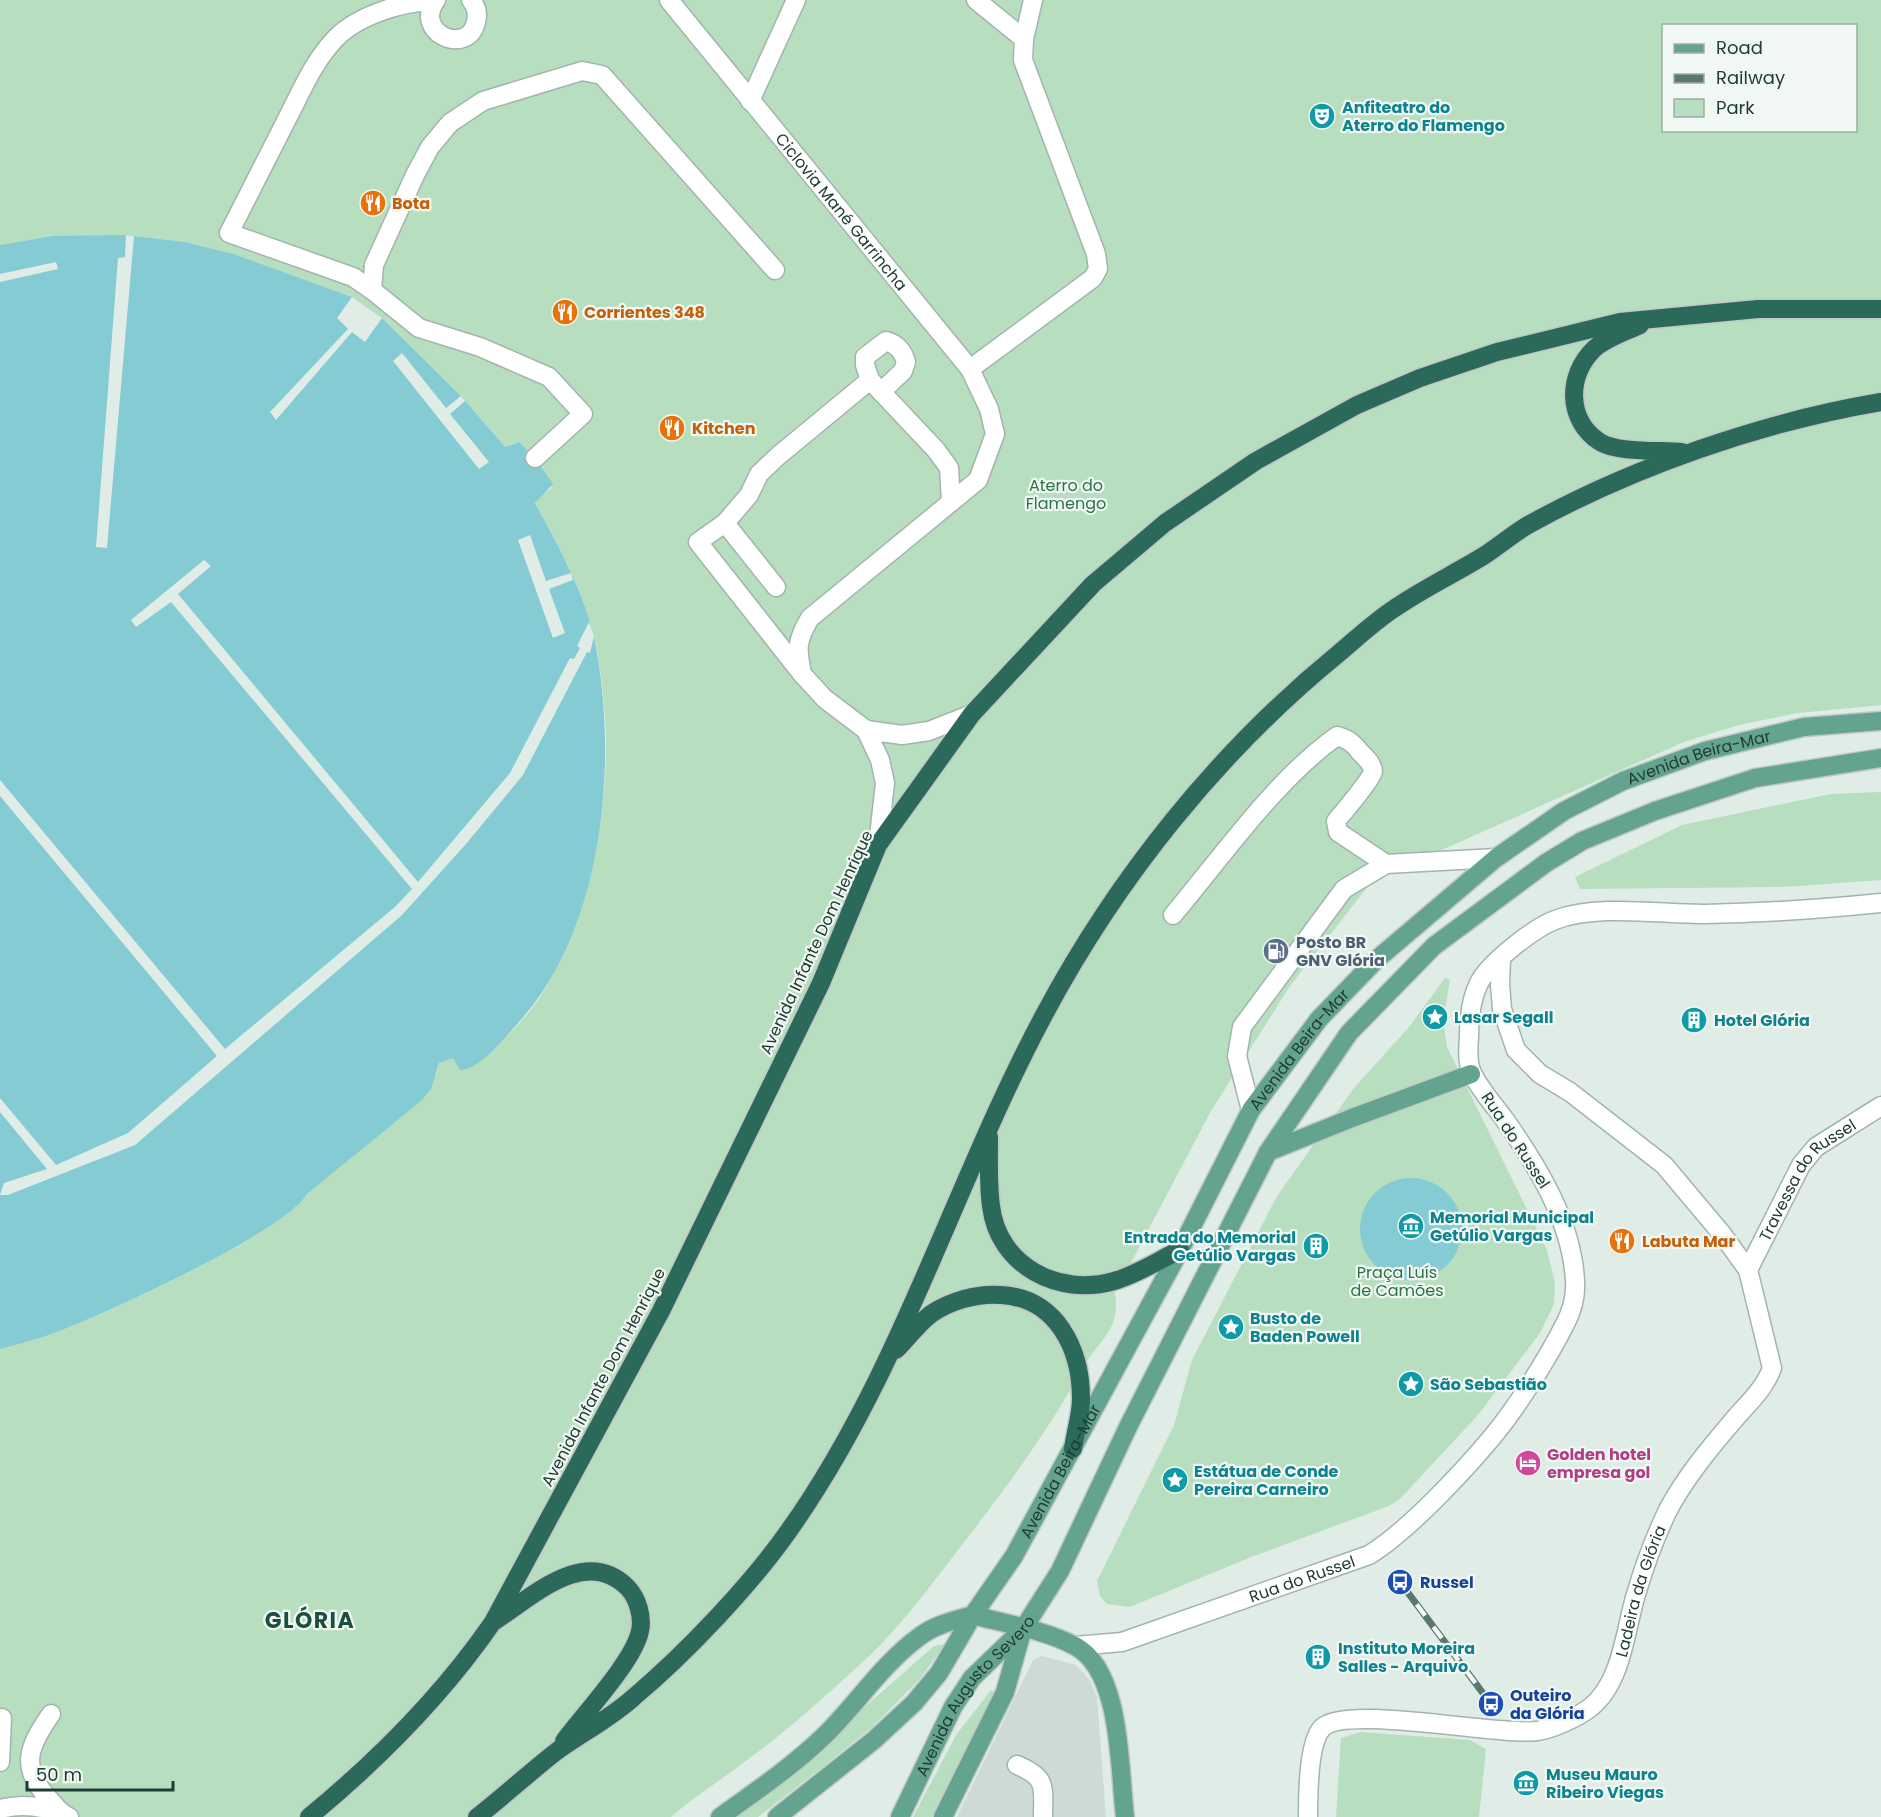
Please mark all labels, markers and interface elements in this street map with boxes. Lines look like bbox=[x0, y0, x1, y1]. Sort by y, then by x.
legend bbox=[1662, 24, 1857, 132]
text: Road bbox=[1716, 35, 1763, 60]
text: Railway bbox=[1716, 65, 1785, 90]
text: Park bbox=[1716, 95, 1755, 120]
place label: Anfiteatro do Aterro do Flamengo bbox=[1342, 96, 1505, 137]
theatre icon: Anfiteatro do Aterro do Flamengo bbox=[1307, 101, 1337, 131]
street label: Ciclovia Mané Garrincha bbox=[770, 128, 913, 296]
restaurant icon: Bota bbox=[358, 188, 388, 218]
place label: Bota bbox=[392, 192, 430, 215]
restaurant icon: Corrientes 348 bbox=[550, 297, 580, 327]
place label: Corrientes 348 bbox=[584, 301, 705, 324]
restaurant icon: Kitchen bbox=[657, 413, 687, 443]
place label: Kitchen bbox=[692, 417, 755, 440]
park label: Aterro do Flamengo bbox=[1026, 474, 1106, 515]
street label: Avenida Beira-Mar bbox=[1624, 725, 1773, 791]
street label: Avenida Infante Dom Henrique bbox=[754, 826, 879, 1058]
place label: Posto BR GNV Glória bbox=[1296, 931, 1385, 972]
fuel station icon: Posto BR GNV Glória bbox=[1261, 936, 1291, 966]
street label: Avenida Beira-Mar bbox=[1244, 984, 1355, 1115]
place icon: Lasar Segall bbox=[1420, 1002, 1450, 1032]
building icon: Hotel Glória bbox=[1679, 1005, 1709, 1035]
place label: Lasar Segall bbox=[1454, 1006, 1553, 1029]
place label: Hotel Glória bbox=[1714, 1009, 1810, 1032]
street label: Rua do Russel bbox=[1476, 1087, 1555, 1193]
street label: Travessa do Russel bbox=[1753, 1114, 1860, 1245]
place label: Memorial Municipal Getúlio Vargas bbox=[1430, 1206, 1594, 1247]
museum icon: Memorial Municipal Getúlio Vargas bbox=[1396, 1211, 1426, 1241]
place label: Entrada do Memorial Getúlio Vargas bbox=[1124, 1226, 1296, 1267]
restaurant icon: Labuta Mar bbox=[1607, 1226, 1637, 1256]
place label: Labuta Mar bbox=[1642, 1230, 1735, 1253]
building icon: Entrada do Memorial Getúlio Vargas bbox=[1301, 1231, 1331, 1261]
park label: Praça Luís de Camões bbox=[1350, 1261, 1444, 1302]
street label: Avenida Infante Dom Henrique bbox=[536, 1264, 671, 1491]
place label: Busto de Baden Powell bbox=[1250, 1307, 1360, 1348]
place icon: Busto de Baden Powell bbox=[1216, 1312, 1246, 1342]
place icon: São Sebastião bbox=[1396, 1369, 1426, 1399]
place label: São Sebastião bbox=[1430, 1373, 1547, 1396]
street label: Avenida Beira-Mar bbox=[1015, 1400, 1106, 1543]
place label: Golden hotel empresa gol bbox=[1547, 1443, 1651, 1484]
hotel icon: Golden hotel empresa gol bbox=[1513, 1448, 1543, 1478]
place label: Estátua de Conde Pereira Carneiro bbox=[1194, 1460, 1339, 1501]
place icon: Estátua de Conde Pereira Carneiro bbox=[1160, 1465, 1190, 1495]
street label: Ladeira da Glória bbox=[1610, 1522, 1672, 1660]
street label: Rua do Russel bbox=[1246, 1550, 1358, 1608]
bus stop icon: Russel bbox=[1385, 1567, 1415, 1597]
place label: Russel bbox=[1420, 1571, 1474, 1594]
district label: GLÓRIA bbox=[265, 1605, 355, 1636]
street label: Avenida Augusto Severo bbox=[910, 1611, 1041, 1780]
place label: Instituto Moreira Salles - Arquivo bbox=[1338, 1637, 1475, 1678]
building icon: Instituto Moreira Salles - Arquivo bbox=[1303, 1642, 1333, 1672]
place label: Outeiro da Glória bbox=[1510, 1684, 1585, 1725]
bus stop icon: Outeiro da Glória bbox=[1476, 1689, 1506, 1719]
scale bar bbox=[27, 1754, 172, 1792]
text: 50 m bbox=[36, 1762, 82, 1787]
place label: Museu Mauro Ribeiro Viegas bbox=[1546, 1763, 1664, 1804]
museum icon: Museu Mauro Ribeiro Viegas bbox=[1511, 1768, 1541, 1798]

